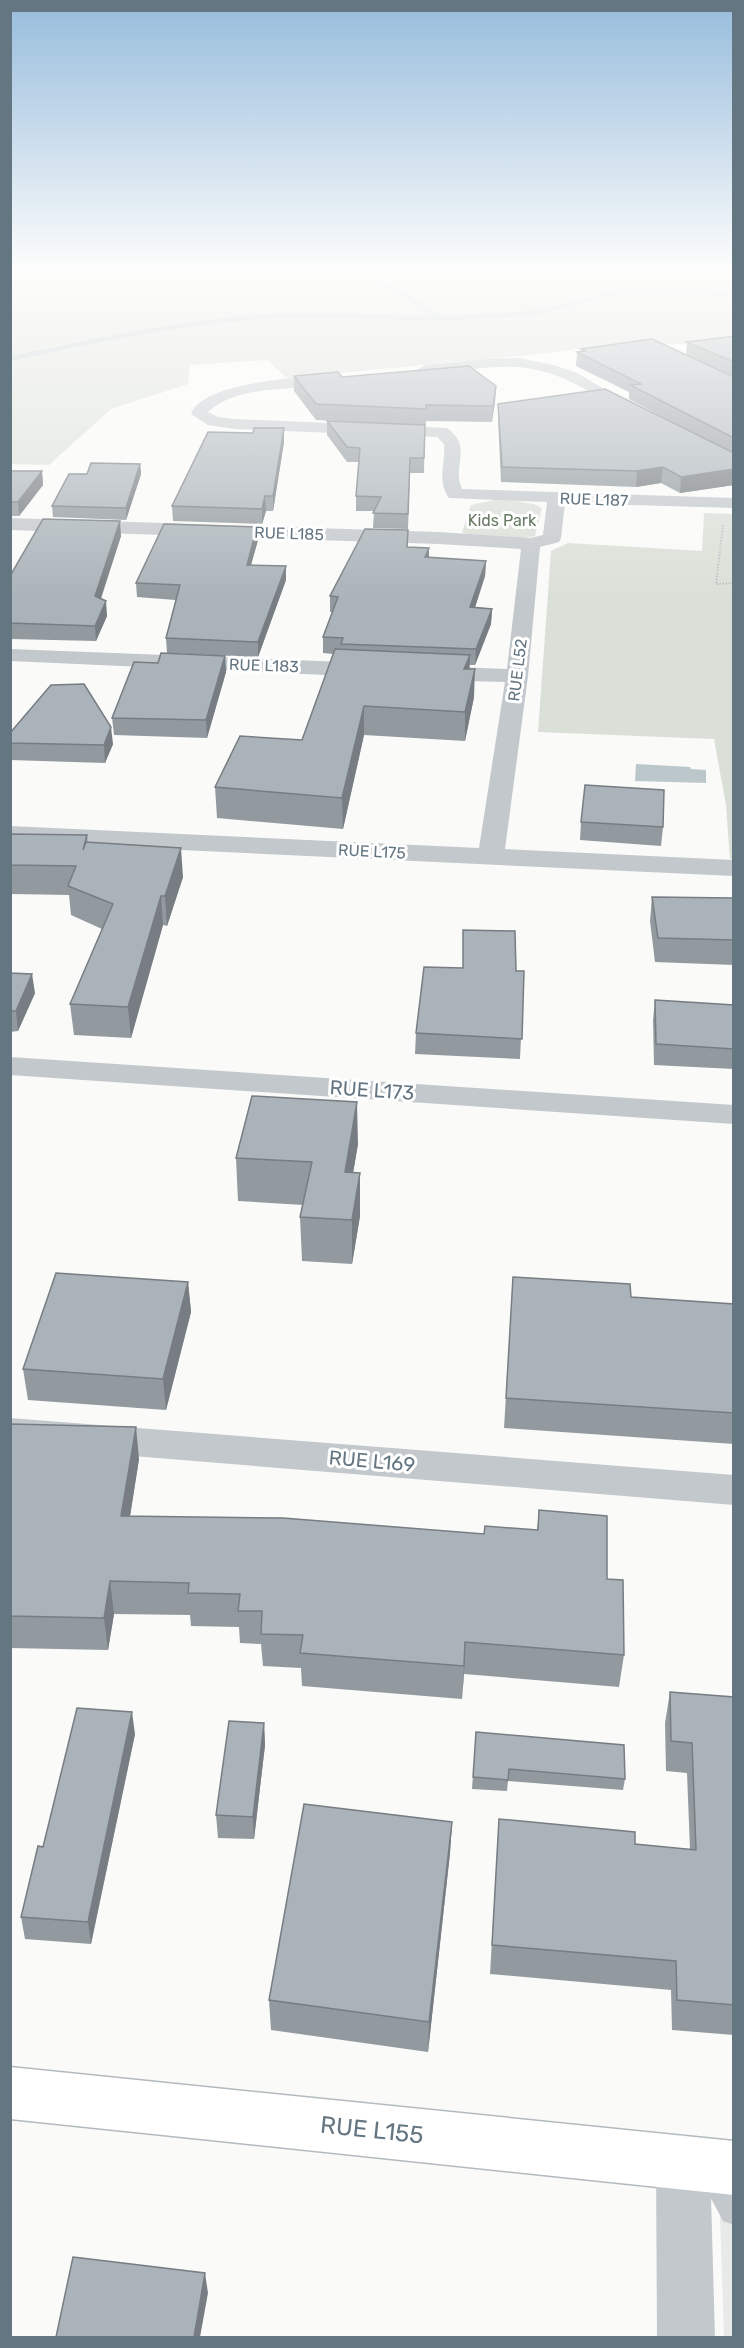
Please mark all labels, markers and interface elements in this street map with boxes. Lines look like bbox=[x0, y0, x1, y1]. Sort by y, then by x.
street label: RUE L187 bbox=[559, 489, 629, 510]
park label: Kids Park bbox=[468, 511, 537, 530]
street label: RUE L185 bbox=[254, 523, 324, 544]
street label: RUE L52 bbox=[504, 638, 531, 703]
street label: RUE L183 bbox=[229, 655, 299, 676]
street label: RUE L175 bbox=[338, 840, 406, 863]
street label: RUE L173 bbox=[329, 1075, 415, 1105]
street label: RUE L169 bbox=[328, 1445, 416, 1477]
street label: RUE L155 bbox=[319, 2111, 425, 2149]

